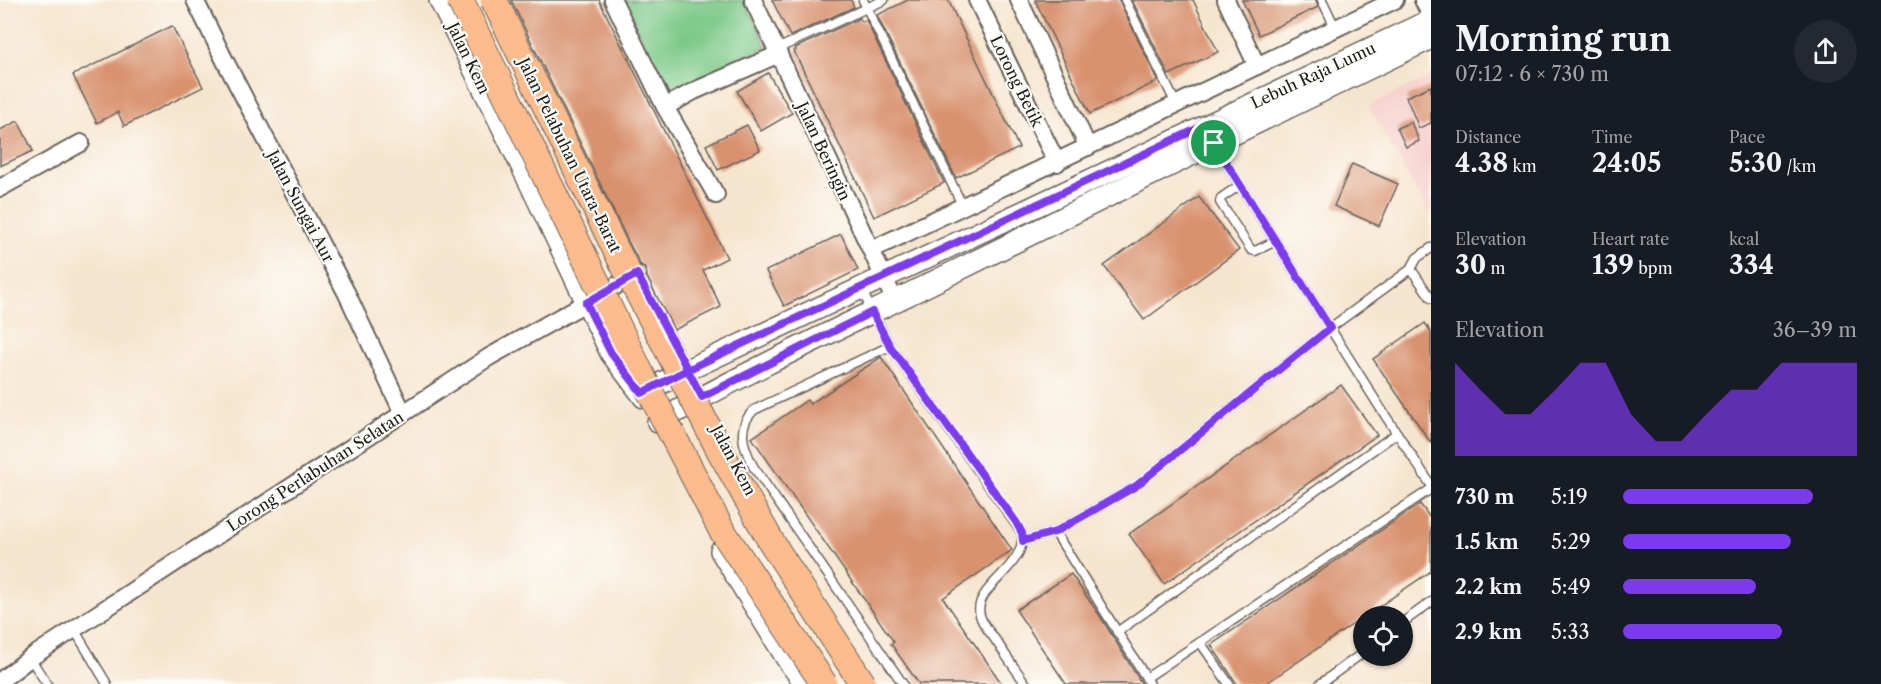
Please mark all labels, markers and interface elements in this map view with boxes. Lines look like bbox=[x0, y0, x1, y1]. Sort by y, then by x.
street label: Jalan Kem bbox=[442, 16, 495, 97]
text: Morning run bbox=[1455, 19, 1671, 60]
button: share bbox=[1794, 20, 1857, 83]
street label: Lorong Betik bbox=[986, 32, 1048, 131]
street label: Lebuh Raja Lumu bbox=[1247, 37, 1379, 113]
street label: Jalan Pelabuhan Utara-Barat bbox=[513, 51, 626, 256]
text: 07:12 · 6 × 730 m bbox=[1455, 62, 1609, 86]
street label: Jalan Beringin bbox=[791, 96, 856, 203]
pin bbox=[1188, 117, 1239, 168]
icon: arrive bbox=[1197, 126, 1230, 159]
text: Distance bbox=[1455, 127, 1521, 147]
text: Time bbox=[1592, 127, 1632, 147]
text: Pace bbox=[1729, 127, 1765, 147]
street label: Jalan Sungai Aur bbox=[262, 144, 339, 266]
text: 4.38 bbox=[1455, 147, 1508, 179]
text: 24:05 bbox=[1592, 147, 1661, 179]
text: 5:30 bbox=[1729, 147, 1782, 179]
text: km bbox=[1508, 156, 1537, 176]
text: /km bbox=[1782, 156, 1817, 176]
text: Elevation bbox=[1455, 229, 1526, 249]
text: Heart rate bbox=[1592, 229, 1669, 249]
text: kcal bbox=[1729, 229, 1759, 249]
text: 30 bbox=[1455, 249, 1486, 281]
text: 139 bbox=[1592, 249, 1634, 281]
text: 334 bbox=[1729, 249, 1774, 281]
text: m bbox=[1486, 258, 1505, 278]
text: bpm bbox=[1634, 258, 1673, 278]
text: Elevation bbox=[1455, 318, 1544, 342]
text: 36–39 m bbox=[1773, 318, 1857, 342]
street label: Lorong Perlabuhan Selatan bbox=[223, 406, 407, 536]
street label: Jalan Kem bbox=[706, 419, 761, 499]
text: 730 m bbox=[1455, 485, 1514, 509]
text: 5:19 bbox=[1551, 485, 1588, 509]
text: 1.5 km bbox=[1455, 530, 1519, 554]
text: 5:29 bbox=[1551, 530, 1591, 554]
text: 2.2 km bbox=[1455, 575, 1522, 599]
text: 5:49 bbox=[1551, 575, 1591, 599]
map controls bbox=[1353, 606, 1413, 666]
button: locate bbox=[1353, 606, 1413, 666]
text: 2.9 km bbox=[1455, 620, 1522, 644]
text: 5:33 bbox=[1551, 620, 1590, 644]

